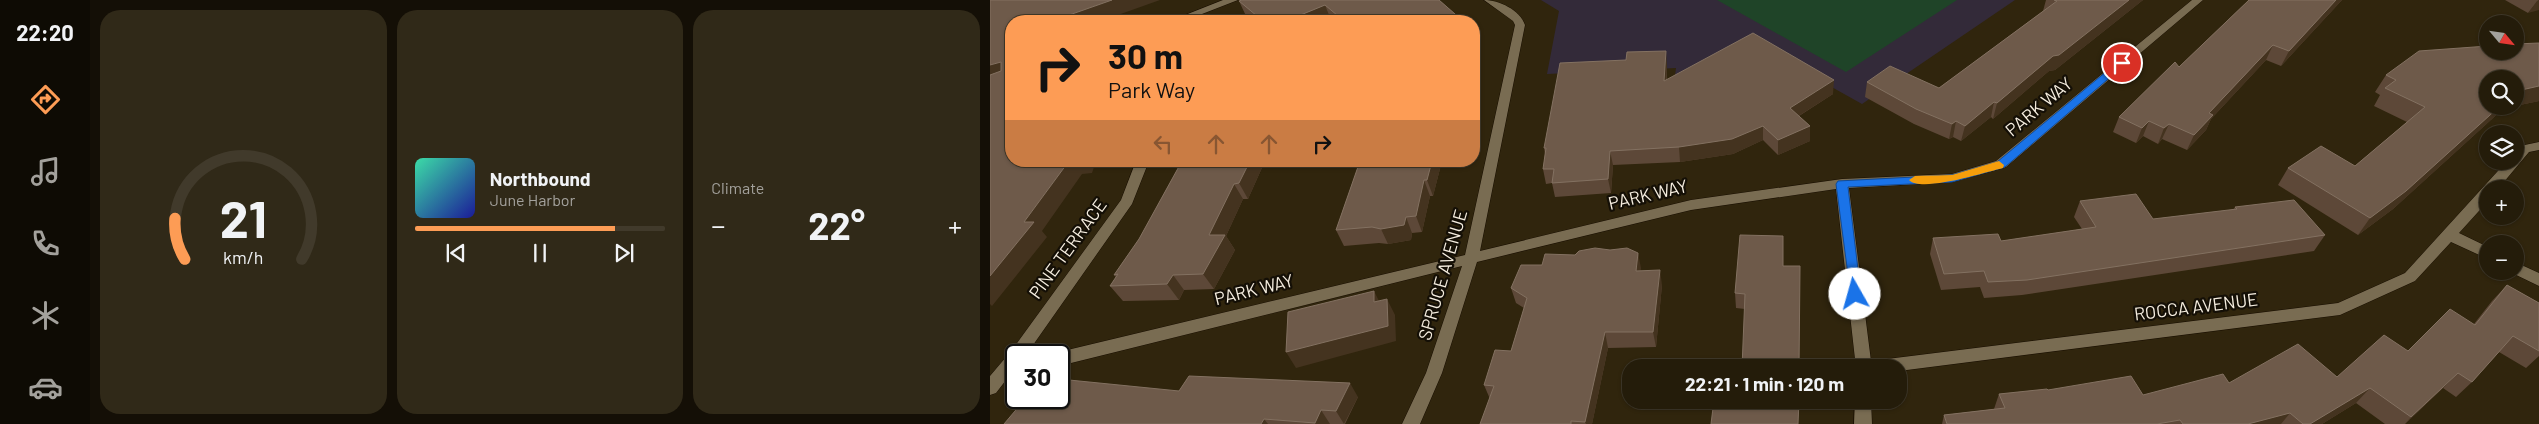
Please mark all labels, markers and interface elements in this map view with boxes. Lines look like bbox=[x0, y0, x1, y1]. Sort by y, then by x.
north arrow bbox=[2479, 15, 2524, 60]
map controls bbox=[2479, 15, 2524, 280]
text: 22:20 bbox=[16, 19, 74, 45]
text: 30 m bbox=[1108, 34, 1183, 76]
icon: right bbox=[1025, 35, 1090, 100]
pin bbox=[2101, 42, 2143, 84]
icon: arrive bbox=[2108, 49, 2136, 77]
button: search bbox=[2479, 70, 2524, 115]
street label: PARK WAY bbox=[2000, 72, 2076, 141]
text: Park Way bbox=[1108, 76, 1195, 102]
icon: directions bbox=[28, 82, 63, 117]
button: layers bbox=[2479, 125, 2524, 170]
icon: left bbox=[1149, 130, 1177, 158]
icon: ahead bbox=[1202, 130, 1230, 158]
icon: ahead bbox=[1255, 130, 1283, 158]
icon: right bbox=[1308, 130, 1336, 158]
icon: music bbox=[28, 154, 63, 189]
text: Northbound bbox=[490, 167, 591, 190]
street label: PARK WAY bbox=[1606, 174, 1690, 214]
text: Climate bbox=[711, 178, 764, 197]
button: + bbox=[2479, 180, 2524, 225]
text: 21 bbox=[220, 186, 267, 248]
text: June Harbor bbox=[490, 190, 575, 209]
street label: PINE TERRACE bbox=[1024, 194, 1111, 303]
text: 22° bbox=[808, 202, 865, 248]
street label: SPRUCE AVENUE bbox=[1413, 207, 1471, 343]
text: − bbox=[711, 208, 725, 242]
text: + bbox=[948, 208, 962, 242]
icon: phone bbox=[28, 226, 63, 261]
button: − bbox=[2479, 235, 2524, 280]
icon: previous bbox=[442, 239, 470, 267]
icon: pause bbox=[526, 239, 554, 267]
icon: next bbox=[610, 239, 638, 267]
text: km/h bbox=[223, 246, 264, 268]
position arrow bbox=[1828, 267, 1880, 319]
street label: PARK WAY bbox=[1212, 269, 1296, 309]
street label: ROCCA AVENUE bbox=[2133, 287, 2259, 325]
icon: climate bbox=[28, 298, 63, 333]
speed limit sign: 30 bbox=[1005, 344, 1070, 409]
icon: car bbox=[28, 370, 63, 405]
text: 22:21 · 1 min · 120 m bbox=[1685, 372, 1844, 395]

